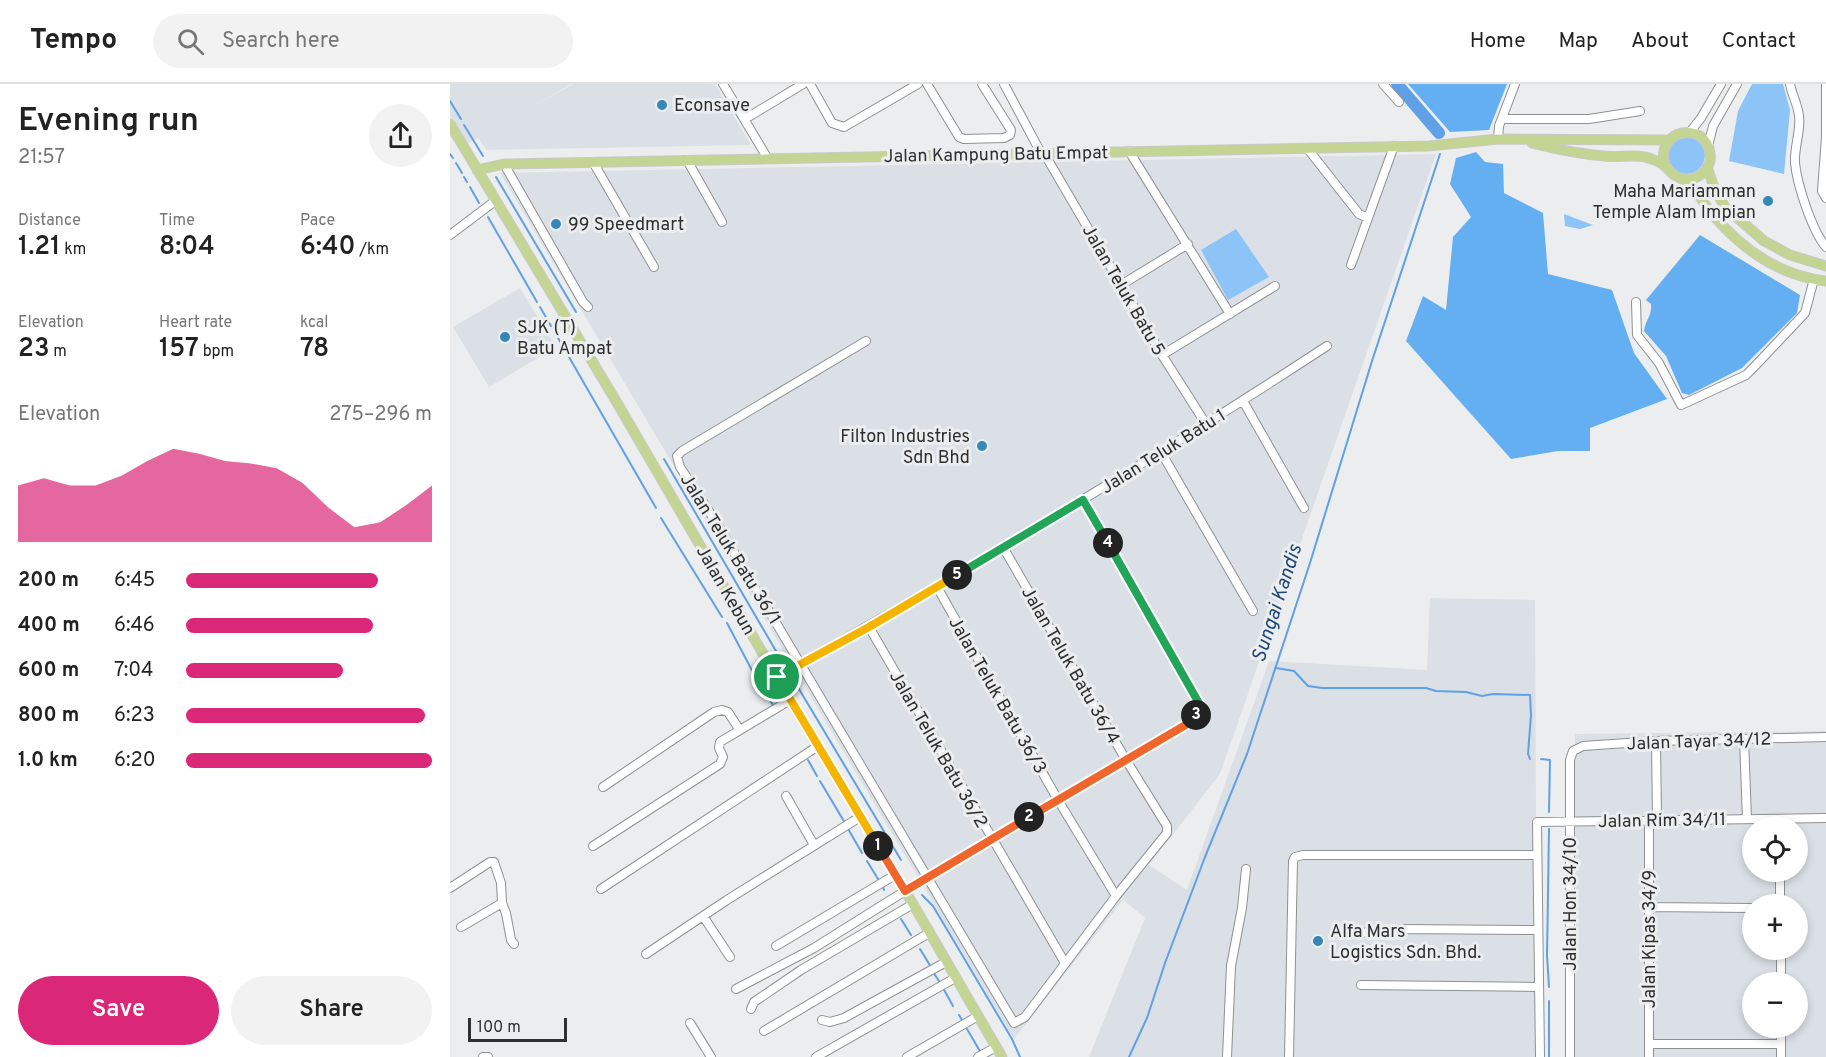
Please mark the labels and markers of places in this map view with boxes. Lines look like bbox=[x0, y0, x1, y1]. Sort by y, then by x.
place label: Econsave bbox=[674, 95, 750, 118]
marker: Econsave bbox=[655, 98, 669, 112]
place label: Maha Mariamman Temple Alam Impian bbox=[1592, 181, 1756, 225]
marker: Maha Mariamman Temple Alam Impian bbox=[1761, 194, 1775, 208]
place label: 99 Speedmart bbox=[568, 214, 684, 237]
marker: 99 Speedmart bbox=[549, 217, 563, 231]
place label: SJK (T) Batu Ampat bbox=[517, 317, 612, 361]
marker: SJK (T) Batu Ampat bbox=[498, 330, 512, 344]
place label: Filton Industries Sdn Bhd bbox=[840, 426, 970, 470]
marker: Filton Industries Sdn Bhd bbox=[975, 439, 989, 453]
pin: 4 bbox=[1093, 528, 1123, 558]
pin: 5 bbox=[942, 560, 972, 590]
pin bbox=[751, 651, 802, 702]
pin: 3 bbox=[1181, 700, 1211, 730]
pin: 2 bbox=[1014, 802, 1044, 832]
pin: 1 bbox=[863, 831, 893, 861]
place label: Alfa Mars Logistics Sdn. Bhd. bbox=[1330, 921, 1481, 965]
marker: Alfa Mars Logistics Sdn. Bhd. bbox=[1311, 934, 1325, 948]

